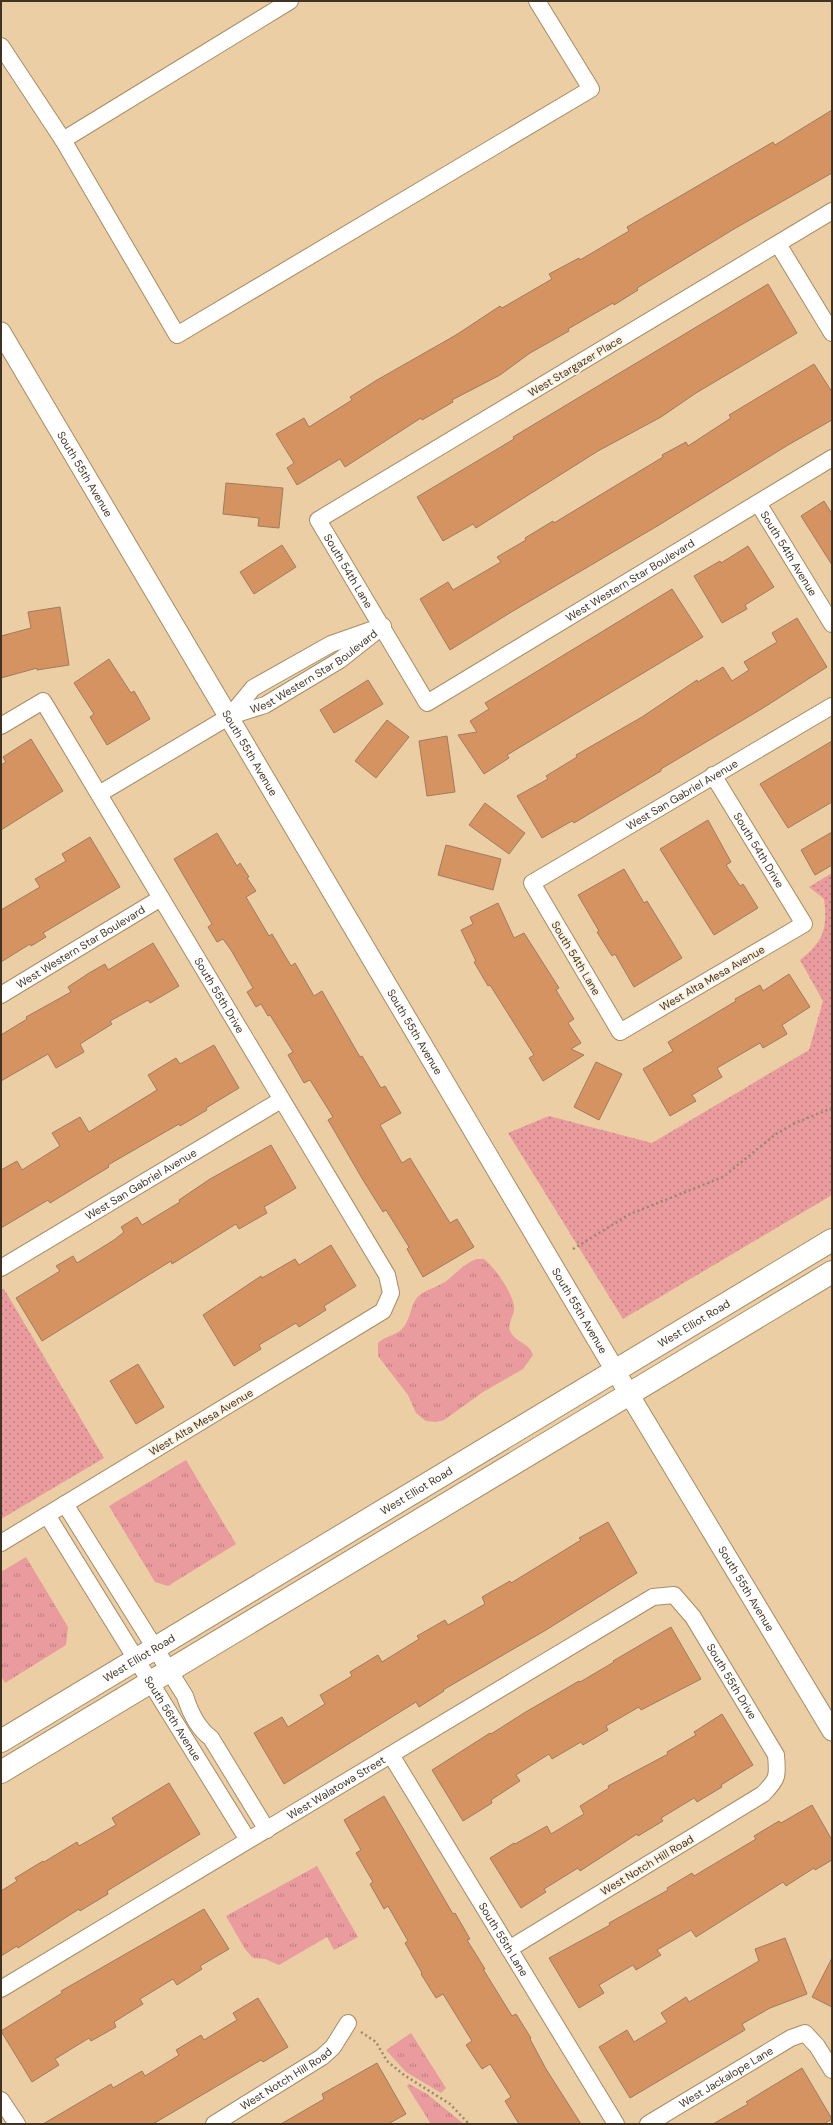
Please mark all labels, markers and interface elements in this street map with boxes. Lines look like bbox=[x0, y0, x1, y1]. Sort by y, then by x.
street label: West Stargazer Place bbox=[525, 332, 625, 400]
street label: South 55th Avenue bbox=[54, 429, 116, 519]
street label: South 54th Avenue bbox=[757, 508, 820, 598]
street label: South 54th Lane bbox=[321, 531, 376, 611]
street label: West Western Star Boulevard bbox=[563, 536, 697, 625]
street label: West Western Star Boulevard bbox=[248, 626, 380, 716]
street label: South 55th Avenue bbox=[219, 707, 281, 798]
street label: West San Gabriel Avenue bbox=[623, 756, 740, 833]
street label: South 54th Drive bbox=[731, 810, 787, 890]
street label: West Western Star Boulevard bbox=[14, 902, 148, 991]
street label: South 54th Lane bbox=[548, 918, 604, 998]
street label: West Alta Mesa Avenue bbox=[657, 942, 767, 1014]
street label: South 55th Drive bbox=[191, 955, 247, 1036]
street label: South 55th Avenue bbox=[384, 986, 446, 1077]
street label: West San Gabriel Avenue bbox=[82, 1145, 199, 1223]
street label: South 55th Avenue bbox=[549, 1265, 611, 1356]
street label: West Elliot Road bbox=[655, 1296, 733, 1350]
street label: West Alta Mesa Avenue bbox=[146, 1385, 256, 1459]
street label: West Elliot Road bbox=[378, 1463, 455, 1518]
street label: South 55th Avenue bbox=[715, 1543, 777, 1634]
street label: West Elliot Road bbox=[100, 1631, 178, 1685]
street label: South 55th Drive bbox=[704, 1641, 760, 1722]
street label: South 56th Avenue bbox=[141, 1673, 204, 1763]
street label: West Walatowa Street bbox=[284, 1753, 388, 1822]
street label: West Notch Hill Road bbox=[598, 1832, 696, 1898]
street label: South 55th Lane bbox=[476, 1900, 531, 1979]
street label: West Jackalope Lane bbox=[676, 2043, 776, 2111]
street label: West Notch Hill Road bbox=[237, 2044, 335, 2113]

